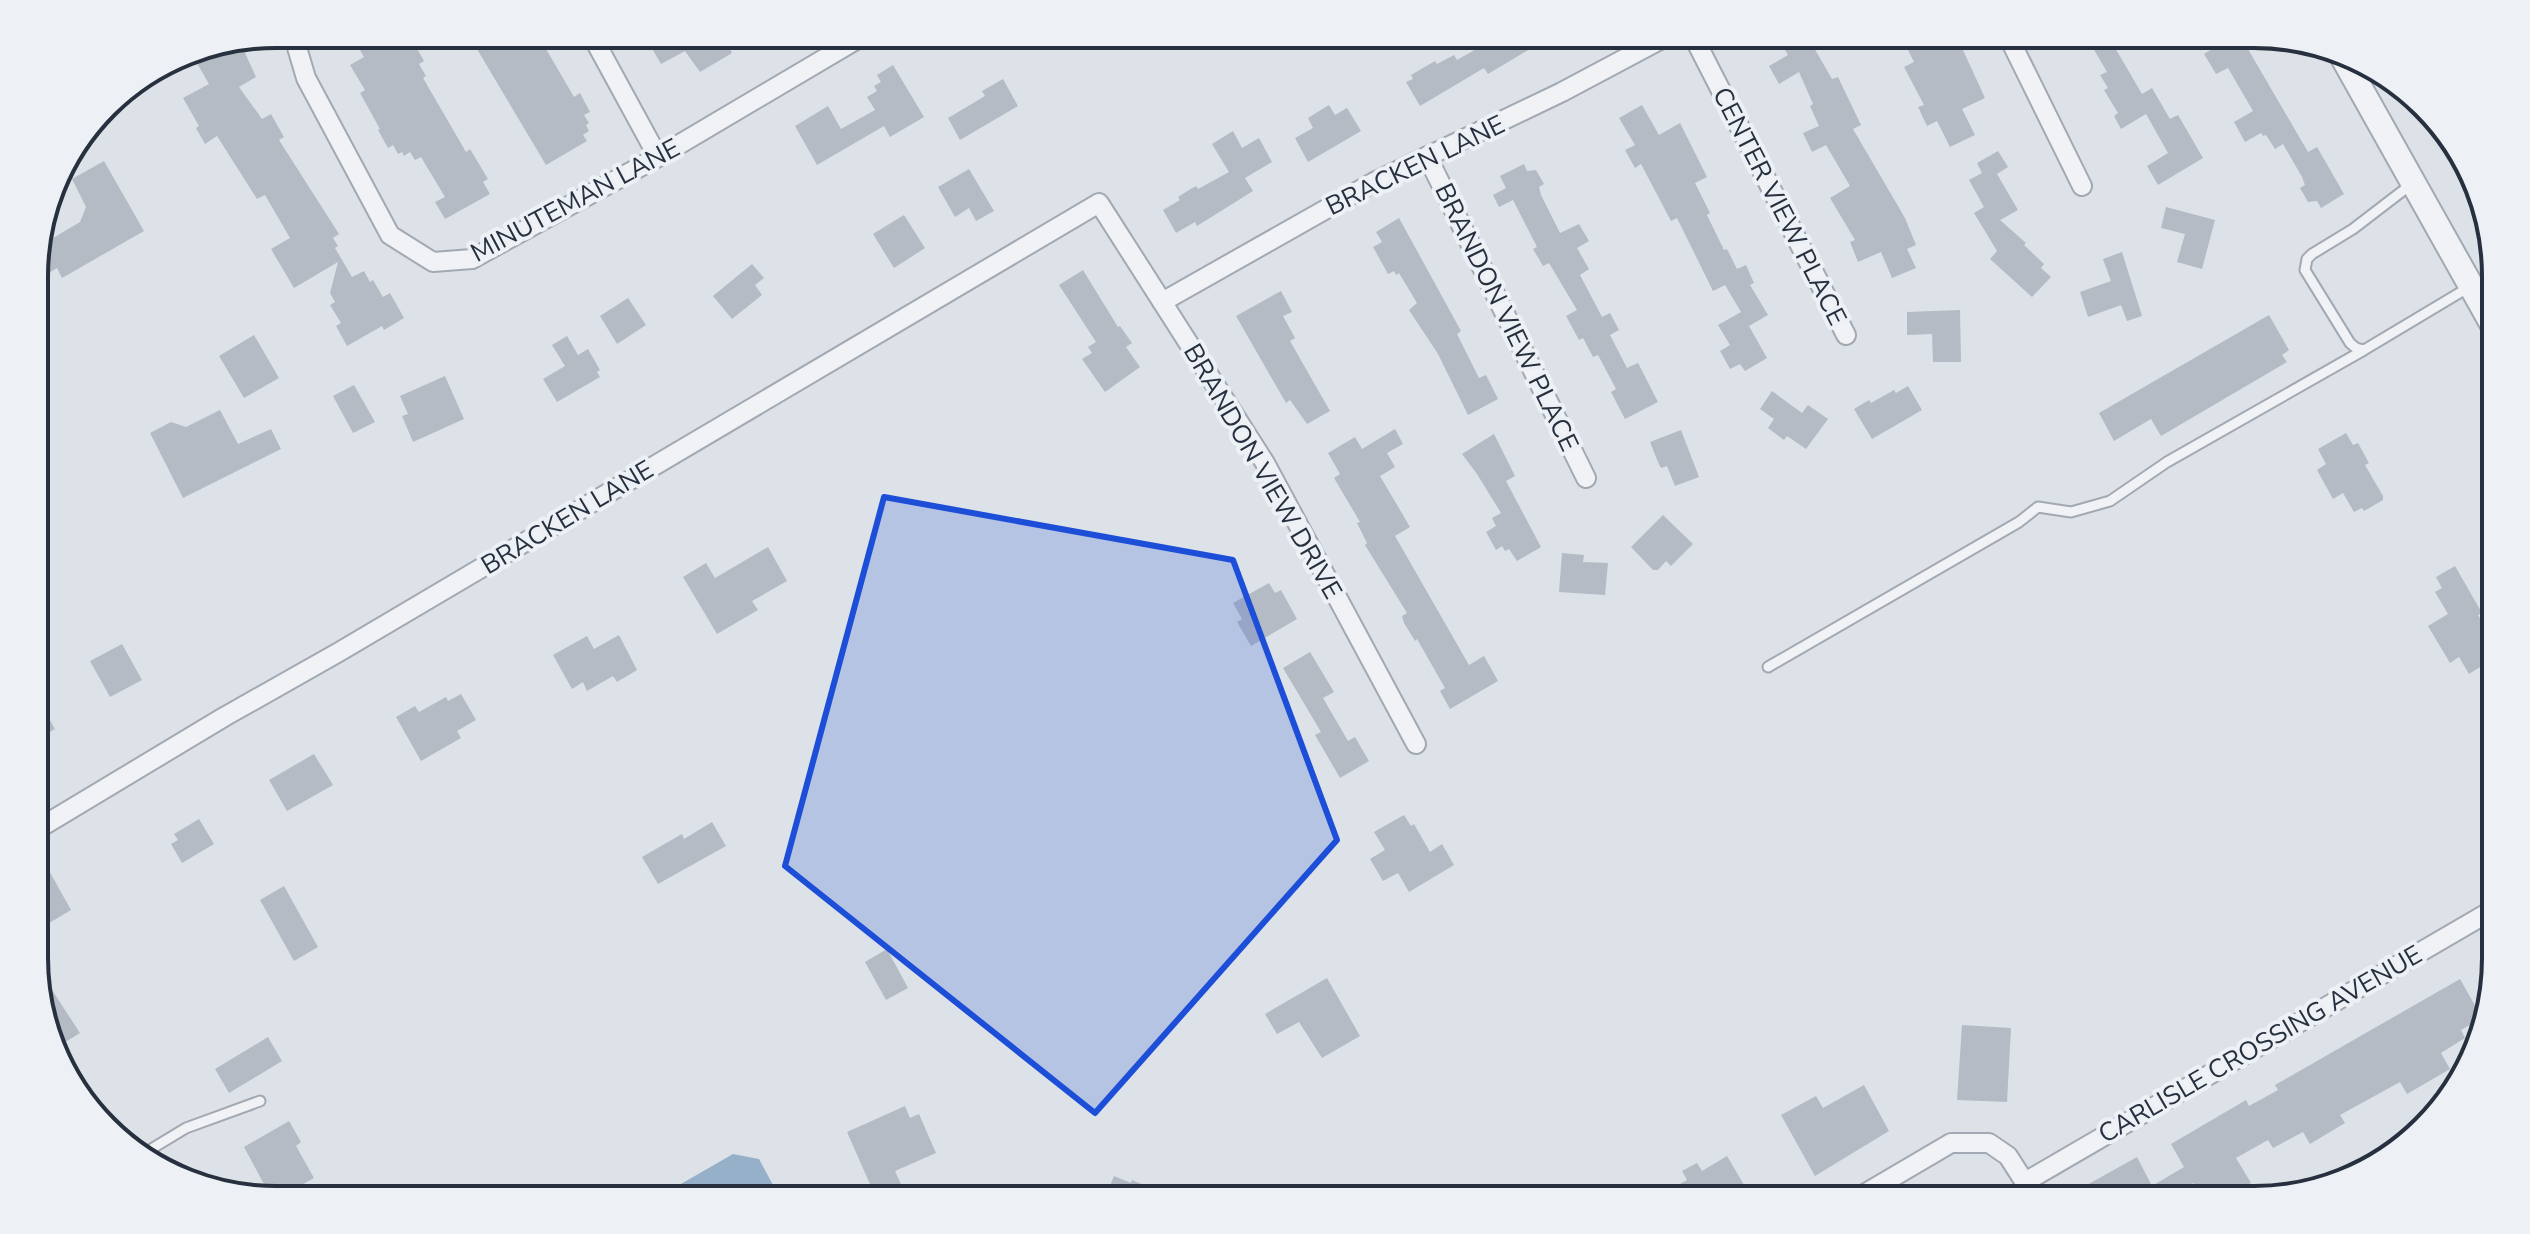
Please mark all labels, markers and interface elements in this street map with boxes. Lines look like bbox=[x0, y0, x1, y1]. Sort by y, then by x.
street label: CENTER VIEW PLACE bbox=[1704, 81, 1855, 331]
street label: BRACKEN LANE bbox=[1320, 107, 1511, 224]
street label: MINUTEMAN LANE bbox=[465, 131, 686, 270]
street label: BRANDON VIEW PLACE bbox=[1426, 177, 1587, 457]
street label: BRANDON VIEW DRIVE bbox=[1175, 337, 1350, 605]
street label: BRACKEN LANE bbox=[475, 452, 660, 583]
street label: CARLISLE CROSSING AVENUE bbox=[2092, 937, 2428, 1152]

